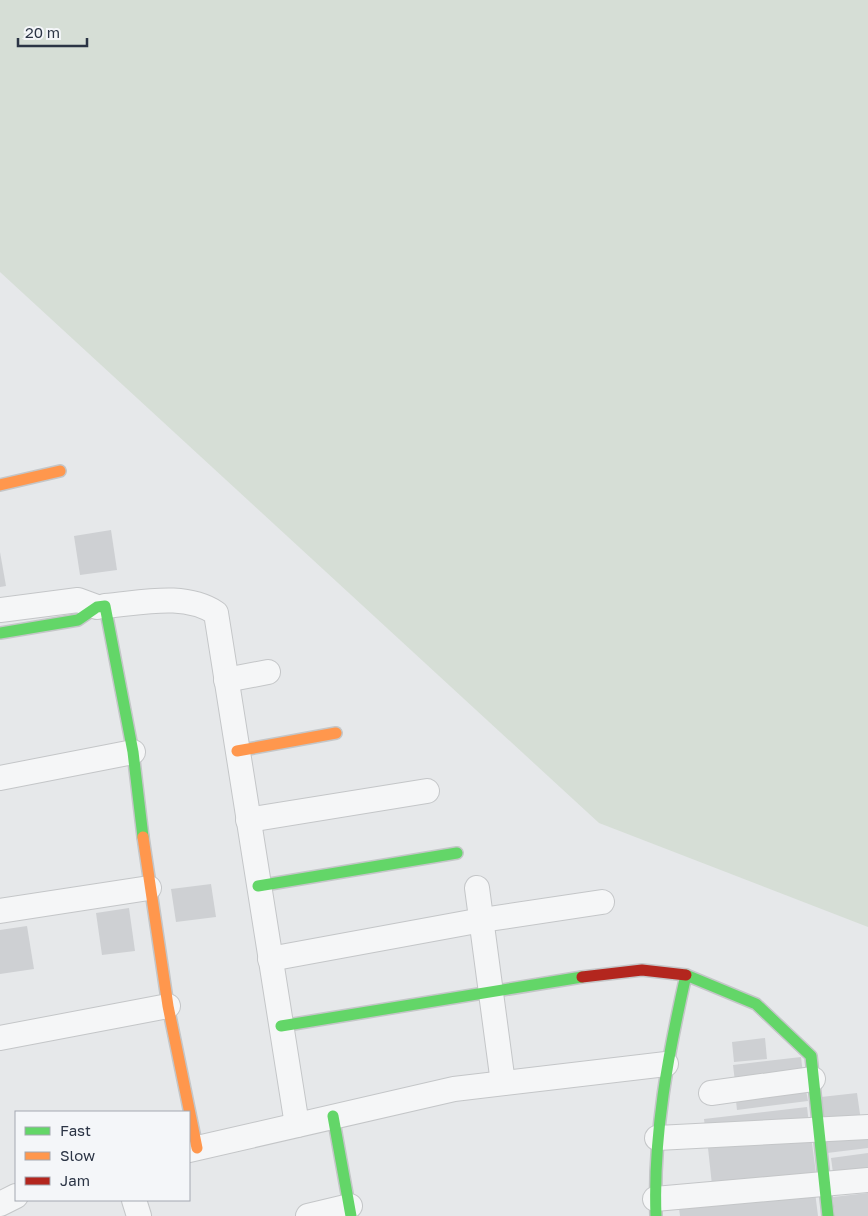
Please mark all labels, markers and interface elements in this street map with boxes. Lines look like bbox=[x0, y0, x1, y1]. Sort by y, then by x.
scale bar bbox=[18, 15, 86, 47]
text: 20 m bbox=[25, 23, 60, 41]
legend bbox=[15, 1111, 190, 1201]
text: Fast bbox=[60, 1121, 91, 1139]
text: Slow bbox=[60, 1146, 95, 1164]
text: Jam bbox=[60, 1171, 90, 1189]

